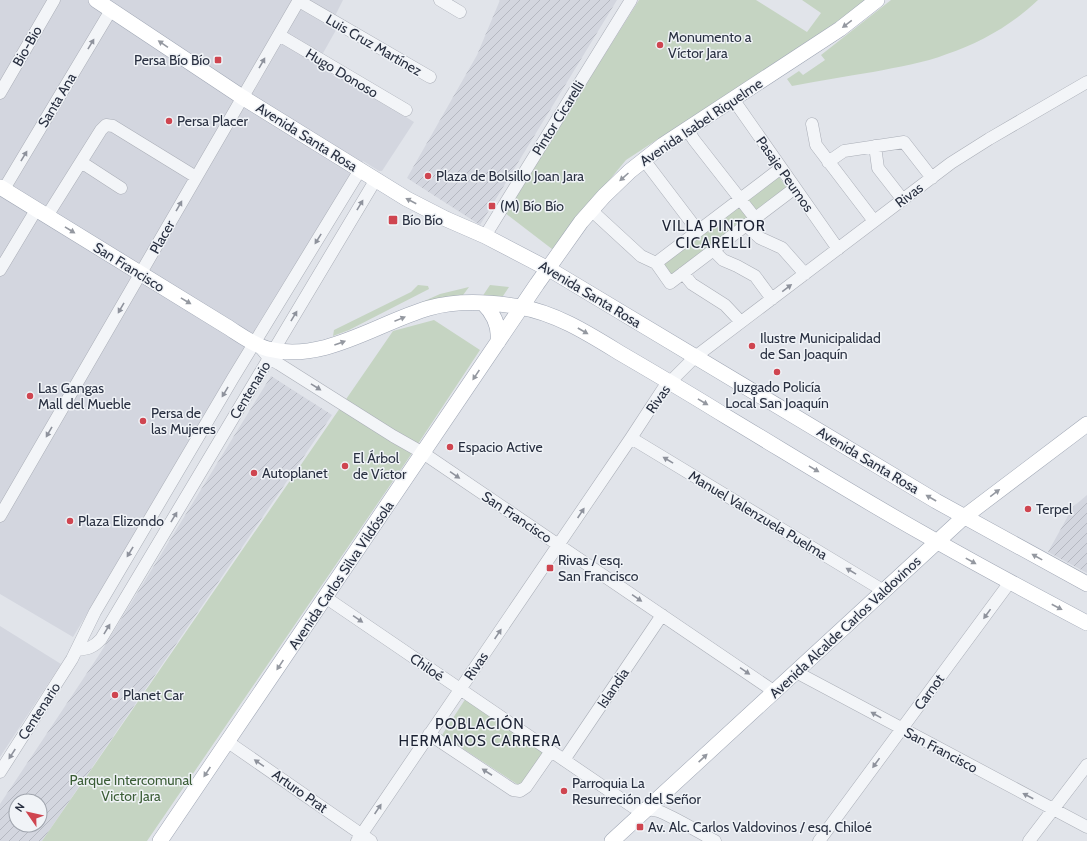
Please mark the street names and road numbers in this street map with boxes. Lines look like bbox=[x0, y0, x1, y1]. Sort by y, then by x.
street label: Luis Cruz Martínez bbox=[323, 10, 426, 80]
street label: Bio-Bio bbox=[8, 22, 46, 69]
street label: Hugo Donoso bbox=[302, 44, 382, 102]
street label: Santa Ana bbox=[34, 69, 80, 131]
street label: Avenida Isabel Riquelme bbox=[636, 74, 766, 170]
street label: Pintor Cicarelli bbox=[528, 77, 588, 159]
street label: Avenida Santa Rosa bbox=[253, 99, 361, 176]
street label: Pasaje Peumos bbox=[752, 133, 818, 216]
street label: Rivas bbox=[891, 178, 927, 211]
street label: Placer bbox=[145, 216, 179, 257]
street label: San Francisco bbox=[90, 238, 168, 296]
street label: Avenida Santa Rosa bbox=[536, 256, 645, 332]
street label: Centenario bbox=[226, 357, 275, 422]
street label: Rivas bbox=[642, 381, 674, 417]
street label: Avenida Santa Rosa bbox=[814, 422, 923, 498]
street label: Manuel Valenzuela Puelma bbox=[685, 466, 831, 564]
street label: San Francisco bbox=[479, 487, 556, 547]
street label: Avenida Carlos Silva Vildósola bbox=[284, 497, 398, 653]
street label: Avenida Alcalde Carlos Valdovinos bbox=[765, 552, 925, 702]
street label: Rivas bbox=[460, 648, 492, 684]
street label: Chiloé bbox=[407, 649, 447, 685]
street label: Islandia bbox=[593, 664, 633, 711]
street label: Carnot bbox=[910, 670, 948, 713]
street label: Centenario bbox=[14, 679, 64, 743]
street label: San Francisco bbox=[901, 723, 981, 777]
street label: Arturo Prat bbox=[269, 765, 331, 817]

